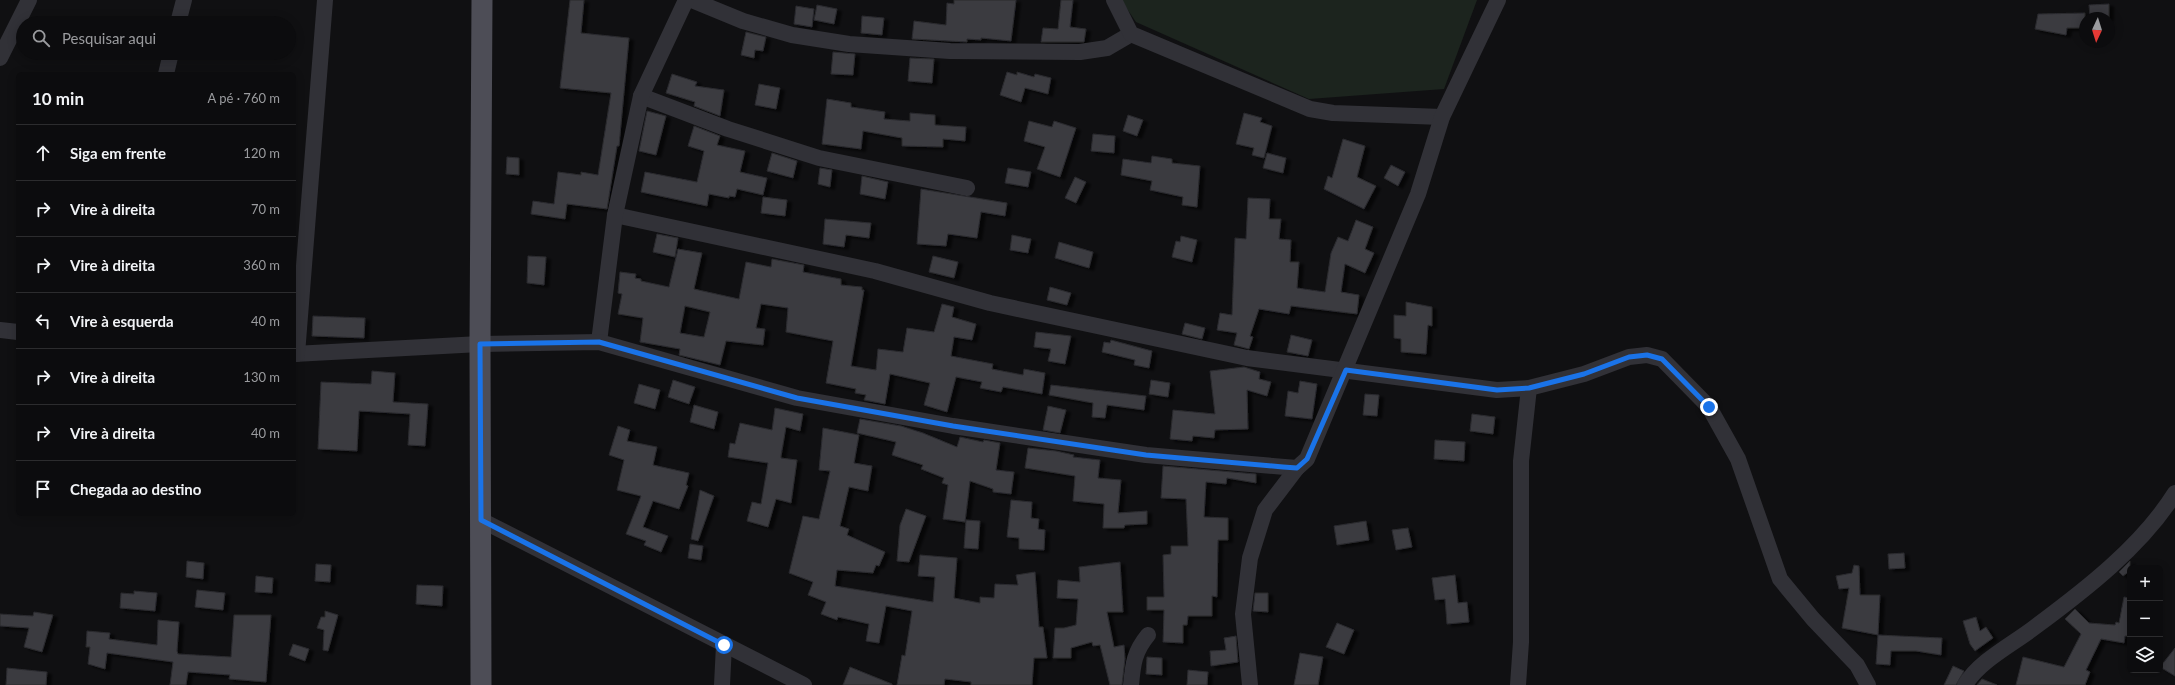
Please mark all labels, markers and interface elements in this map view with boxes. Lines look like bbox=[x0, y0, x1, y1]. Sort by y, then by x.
north arrow bbox=[2079, 12, 2115, 48]
search box bbox=[16, 16, 296, 60]
icon: search bbox=[30, 27, 52, 49]
text: Pesquisar aqui bbox=[62, 29, 156, 47]
text: 10 min bbox=[32, 88, 84, 109]
text: A pé · 760 m bbox=[207, 90, 280, 106]
icon: ahead bbox=[32, 142, 54, 164]
text: Siga em frente bbox=[70, 144, 166, 162]
text: 120 m bbox=[243, 145, 280, 161]
icon: right bbox=[32, 198, 54, 220]
text: Vire à direita bbox=[70, 200, 155, 218]
text: 70 m bbox=[251, 201, 280, 217]
icon: right bbox=[32, 254, 54, 276]
text: Vire à direita bbox=[70, 256, 155, 274]
text: 360 m bbox=[243, 257, 280, 273]
icon: left bbox=[32, 310, 54, 332]
text: Vire à esquerda bbox=[70, 312, 174, 330]
text: 40 m bbox=[251, 313, 280, 329]
icon: right bbox=[32, 366, 54, 388]
text: Vire à direita bbox=[70, 368, 155, 386]
text: 130 m bbox=[243, 369, 280, 385]
route end bbox=[1700, 398, 1718, 416]
icon: right bbox=[32, 422, 54, 444]
text: Vire à direita bbox=[70, 424, 155, 442]
text: 40 m bbox=[251, 425, 280, 441]
icon: arrive bbox=[32, 478, 54, 500]
text: Chegada ao destino bbox=[70, 480, 201, 498]
map controls bbox=[2127, 565, 2163, 673]
button: + bbox=[2127, 565, 2163, 601]
button: − bbox=[2127, 601, 2163, 637]
route start bbox=[715, 636, 733, 654]
button: layers bbox=[2127, 637, 2163, 673]

